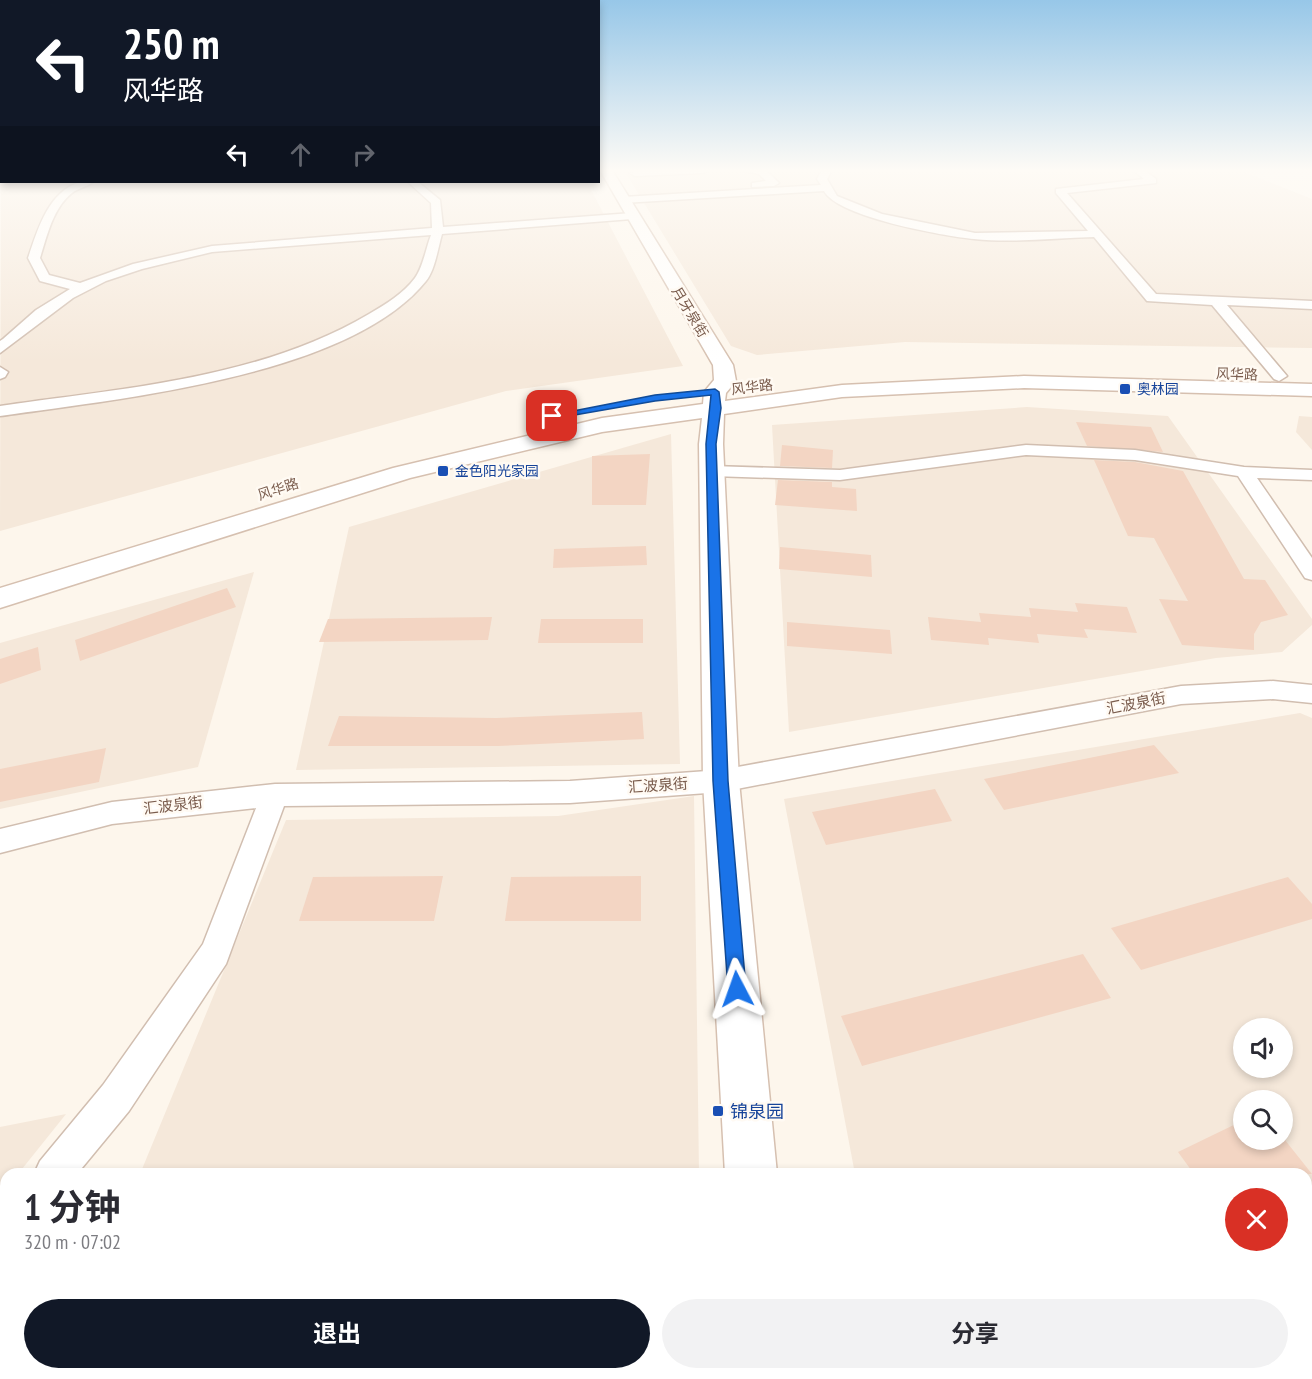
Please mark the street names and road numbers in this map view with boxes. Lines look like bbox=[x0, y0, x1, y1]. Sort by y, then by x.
street label: 月牙泉街 bbox=[668, 283, 712, 341]
street label: 风华路 bbox=[1216, 364, 1258, 384]
street label: 风华路 bbox=[730, 376, 774, 398]
street label: 风华路 bbox=[255, 474, 301, 504]
street label: 汇波泉街 bbox=[1105, 688, 1167, 718]
street label: 汇波泉街 bbox=[627, 773, 689, 797]
street label: 汇波泉街 bbox=[142, 792, 204, 818]

